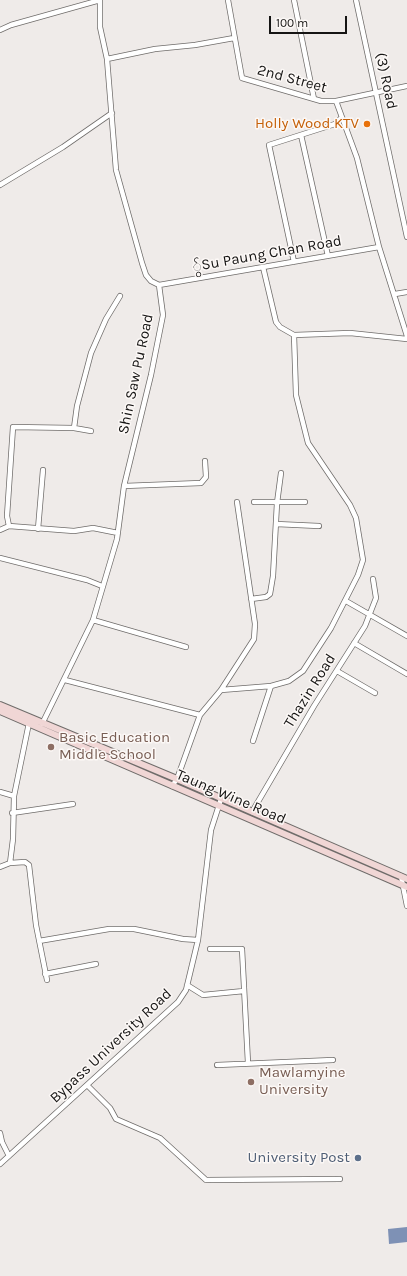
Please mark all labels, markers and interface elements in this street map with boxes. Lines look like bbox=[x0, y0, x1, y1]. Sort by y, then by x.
scale bar bbox=[271, 8, 349, 34]
text: 100 m bbox=[276, 16, 308, 30]
street label: (3) Road bbox=[371, 51, 401, 111]
street label: 2nd Street bbox=[255, 61, 329, 97]
place label: Holly Wood KTV bbox=[255, 115, 359, 133]
marker: Holly Wood KTV bbox=[362, 119, 372, 129]
street label: ်ွSu Paung Chan Road bbox=[191, 232, 343, 276]
street label: Shin Saw Pu Road bbox=[114, 312, 158, 436]
street label: Thazin Road bbox=[280, 651, 340, 731]
place label: Basic Education Middle School bbox=[59, 729, 170, 764]
marker: Basic Education Middle School bbox=[46, 742, 56, 752]
street label: Taung Wine Road bbox=[173, 766, 289, 828]
street label: Bypass University Road bbox=[46, 985, 176, 1107]
place label: Mawlamyine University bbox=[259, 1064, 346, 1099]
marker: Mawlamyine University bbox=[246, 1077, 256, 1087]
place label: University Post bbox=[247, 1149, 350, 1167]
marker: University Post bbox=[353, 1153, 363, 1163]

